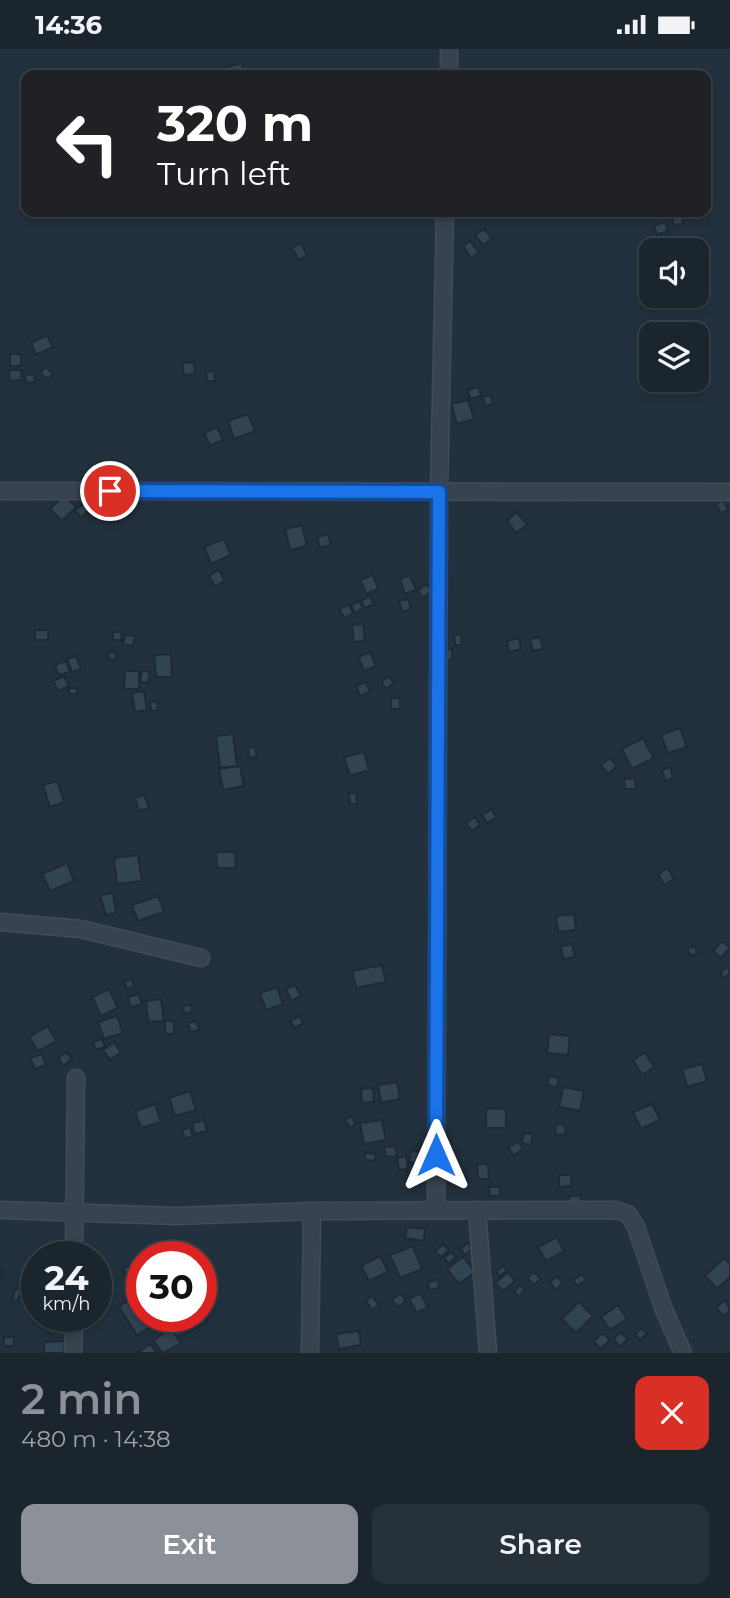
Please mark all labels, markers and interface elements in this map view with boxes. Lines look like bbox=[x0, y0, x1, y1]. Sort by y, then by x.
text: 14:36 bbox=[35, 9, 102, 41]
text: 320 m bbox=[157, 94, 313, 153]
icon: left bbox=[42, 98, 133, 189]
text: Turn left bbox=[157, 154, 291, 193]
map controls bbox=[639, 238, 709, 392]
button: sound bbox=[639, 238, 709, 308]
button: layers bbox=[639, 322, 709, 392]
pin bbox=[80, 461, 140, 521]
icon: arrive bbox=[91, 472, 129, 510]
position arrow bbox=[399, 1118, 473, 1192]
speed limit sign: 30 bbox=[126, 1241, 217, 1332]
text: 24 bbox=[44, 1256, 89, 1299]
text: km/h bbox=[42, 1293, 91, 1315]
text: 2 min bbox=[21, 1373, 142, 1425]
button: close bbox=[635, 1376, 709, 1450]
text: 480 m · 14:38 bbox=[21, 1425, 171, 1453]
button: Exit bbox=[21, 1504, 358, 1584]
button: Share bbox=[372, 1504, 709, 1584]

